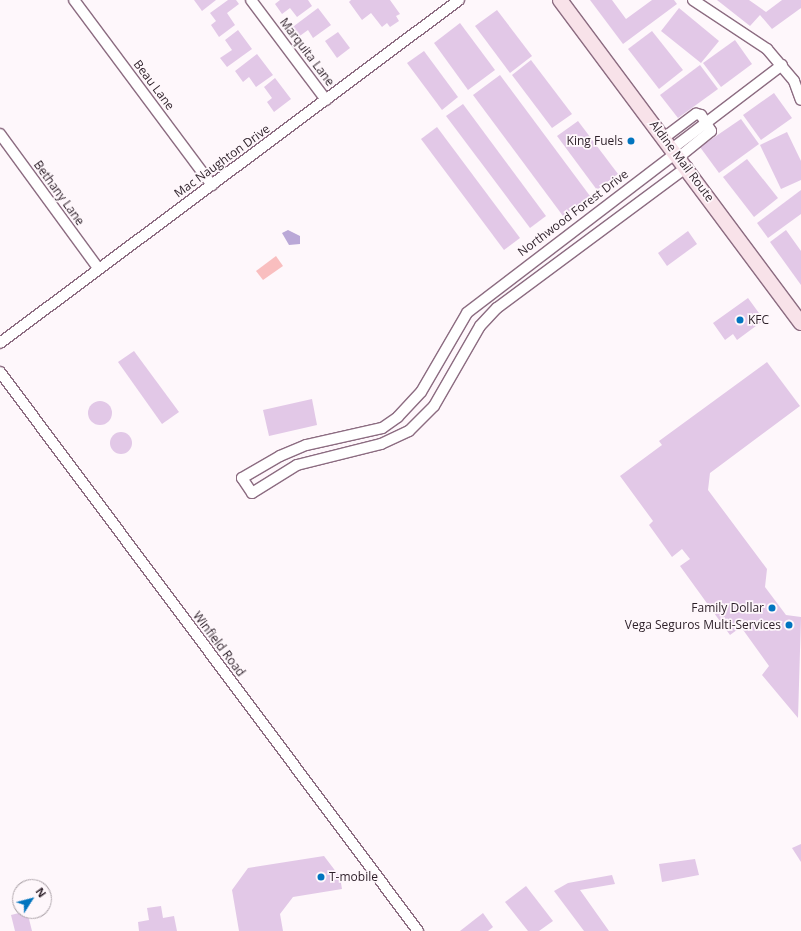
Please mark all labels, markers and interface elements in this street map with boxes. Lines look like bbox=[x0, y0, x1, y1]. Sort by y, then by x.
street label: Marquita Lane bbox=[277, 15, 337, 89]
street label: Beau Lane bbox=[131, 57, 177, 113]
street label: Aldine Mail Route bbox=[647, 118, 717, 204]
street label: Mac Naughton Drive bbox=[171, 121, 273, 201]
place label: King Fuels bbox=[567, 134, 623, 148]
marker: King Fuels bbox=[626, 136, 636, 146]
street label: Bethany Lane bbox=[31, 158, 87, 228]
street label: Northwood Forest Drive bbox=[515, 167, 631, 259]
place label: KFC bbox=[748, 313, 769, 327]
marker: KFC bbox=[735, 315, 745, 325]
place label: Family Dollar bbox=[691, 601, 764, 615]
marker: Family Dollar bbox=[767, 603, 777, 613]
street label: Winfield Road bbox=[190, 609, 248, 679]
place label: Vega Seguros Multi-Services bbox=[625, 618, 781, 632]
marker: Vega Seguros Multi-Services bbox=[784, 620, 794, 630]
place label: T-mobile bbox=[329, 870, 378, 884]
marker: T-mobile bbox=[316, 872, 326, 882]
north arrow bbox=[12, 879, 52, 919]
text: N bbox=[33, 884, 50, 900]

